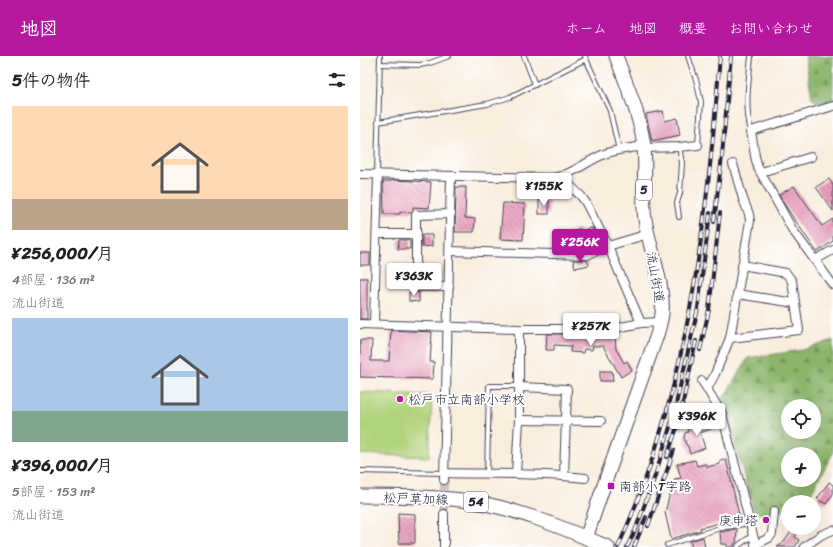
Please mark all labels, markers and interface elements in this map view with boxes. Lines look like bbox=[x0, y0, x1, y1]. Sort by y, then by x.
text: 地図 bbox=[20, 12, 58, 45]
text: ホーム bbox=[566, 16, 607, 41]
text: 地図 bbox=[629, 16, 657, 41]
text: 概要 bbox=[679, 16, 707, 41]
text: お問い合わせ bbox=[729, 16, 813, 41]
text: 5件の物件 bbox=[12, 65, 90, 95]
icon: filters bbox=[326, 69, 348, 91]
icon: home bbox=[144, 132, 216, 204]
pin: ¥155K bbox=[516, 173, 572, 207]
text: ¥155K bbox=[526, 174, 562, 197]
road number: 5 bbox=[636, 180, 652, 200]
pin: ¥256K bbox=[552, 229, 608, 263]
text: ¥256K bbox=[561, 230, 599, 253]
text: ¥256,000/月 bbox=[12, 238, 114, 268]
street label: 流山街道 bbox=[640, 249, 671, 305]
pin: ¥363K bbox=[386, 263, 442, 297]
text: ¥363K bbox=[396, 264, 432, 287]
text: 4部屋 · 136 m² bbox=[12, 268, 95, 291]
text: 流山街道 bbox=[12, 291, 64, 314]
pin: ¥257K bbox=[563, 313, 619, 347]
text: ¥257K bbox=[572, 314, 610, 337]
icon: home bbox=[144, 344, 216, 416]
place label: 松戸市立南部小学校 bbox=[408, 388, 525, 411]
marker: 松戸市立南部小学校 bbox=[395, 394, 405, 404]
map controls bbox=[781, 399, 821, 535]
button: locate bbox=[781, 399, 821, 439]
pin: ¥396K bbox=[669, 403, 725, 437]
text: ¥396K bbox=[678, 404, 716, 427]
button: + bbox=[781, 447, 821, 487]
text: ¥396,000/月 bbox=[12, 450, 113, 480]
place label: 南部小T字路 bbox=[619, 475, 691, 498]
text: 5部屋 · 153 m² bbox=[12, 480, 95, 503]
marker: 南部小T字路 bbox=[606, 481, 616, 491]
street label: 松戸草加線 bbox=[383, 486, 450, 511]
road number: 54 bbox=[464, 492, 488, 512]
button: − bbox=[781, 495, 821, 535]
text: 流山街道 bbox=[12, 503, 64, 526]
place label: 庚申塔 bbox=[719, 509, 758, 532]
marker: 庚申塔 bbox=[761, 515, 771, 525]

